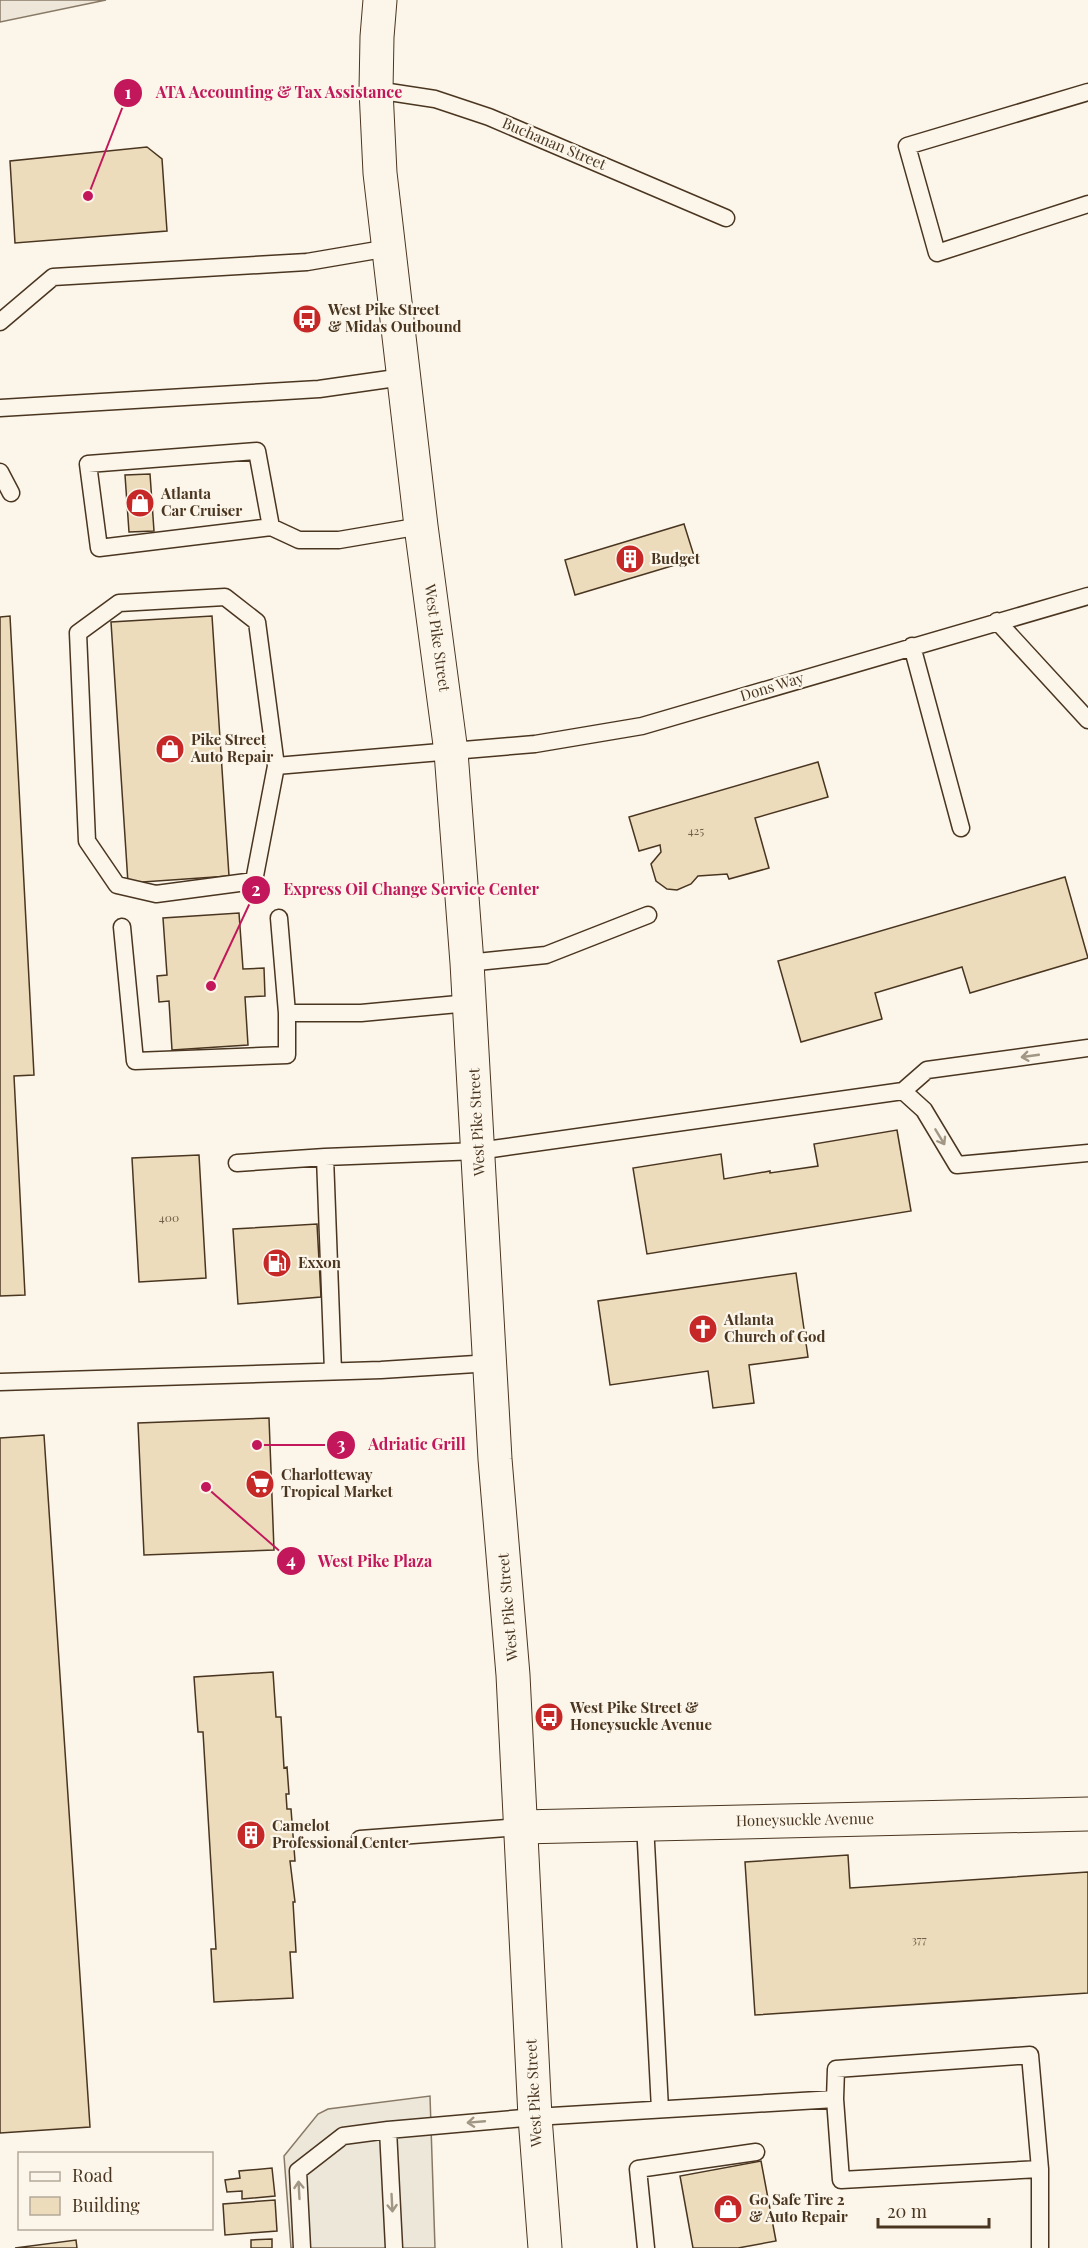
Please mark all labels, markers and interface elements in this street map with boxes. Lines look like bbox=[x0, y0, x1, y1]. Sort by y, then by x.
callout: ATA Accounting & Tax Assistance bbox=[113, 76, 416, 110]
text: 1 bbox=[125, 80, 132, 104]
text: ATA Accounting & Tax Assistance bbox=[155, 81, 402, 102]
street label: Buchanan Street bbox=[499, 112, 610, 174]
place label: West Pike Street & Midas Outbound bbox=[327, 299, 462, 336]
bus stop icon: West Pike Street & Midas Outbound bbox=[291, 303, 323, 335]
place label: Atlanta Car Cruiser bbox=[160, 483, 242, 520]
shop icon: Atlanta Car Cruiser bbox=[124, 487, 156, 519]
building icon: Budget bbox=[614, 543, 646, 575]
place label: Budget bbox=[651, 548, 701, 568]
street label: West Pike Street bbox=[420, 582, 456, 694]
street label: Dons Way bbox=[737, 667, 806, 705]
place label: Pike Street Auto Repair bbox=[190, 729, 273, 766]
shop icon: Pike Street Auto Repair bbox=[154, 733, 186, 765]
house number: 425 bbox=[688, 822, 704, 838]
callout: Express Oil Change Service Center bbox=[241, 873, 551, 907]
text: 2 bbox=[251, 877, 261, 901]
text: Express Oil Change Service Center bbox=[283, 878, 539, 899]
one-way arrow bbox=[1021, 1051, 1040, 1062]
street label: West Pike Street bbox=[463, 1067, 489, 1178]
one-way arrow bbox=[934, 1128, 946, 1145]
house number: 400 bbox=[159, 1209, 179, 1225]
fuel station icon: Exxon bbox=[261, 1247, 293, 1279]
place label: Exxon bbox=[298, 1252, 342, 1272]
place label: Atlanta Church of God bbox=[723, 1309, 825, 1346]
church icon: Atlanta Church of God bbox=[687, 1313, 719, 1345]
callout: Adriatic Grill bbox=[326, 1428, 478, 1462]
text: 3 bbox=[337, 1432, 346, 1456]
text: Adriatic Grill bbox=[367, 1433, 466, 1454]
place label: Charlotteway Tropical Market bbox=[281, 1464, 394, 1501]
supermarket icon: Charlotteway Tropical Market bbox=[244, 1468, 276, 1500]
callout: West Pike Plaza bbox=[276, 1544, 444, 1578]
text: 4 bbox=[286, 1548, 296, 1572]
text: West Pike Plaza bbox=[317, 1550, 433, 1571]
street label: West Pike Street bbox=[492, 1552, 522, 1663]
place label: West Pike Street & Honeysuckle Avenue bbox=[569, 1697, 712, 1734]
bus stop icon: West Pike Street & Honeysuckle Avenue bbox=[533, 1701, 565, 1733]
street label: Honeysuckle Avenue bbox=[736, 1808, 874, 1830]
place label: Camelot Professional Center bbox=[272, 1815, 409, 1852]
building icon: Camelot Professional Center bbox=[235, 1819, 267, 1851]
house number: 377 bbox=[911, 1931, 927, 1947]
street label: West Pike Street bbox=[520, 2038, 546, 2149]
one-way arrow bbox=[467, 2117, 487, 2128]
legend bbox=[18, 2152, 213, 2230]
text: Road bbox=[72, 2163, 113, 2187]
one-way arrow bbox=[293, 2180, 304, 2200]
place label: Go Safe Tire 2 & Auto Repair bbox=[749, 2189, 848, 2226]
scale bar bbox=[878, 2191, 989, 2229]
text: Building bbox=[72, 2193, 140, 2217]
one-way arrow bbox=[387, 2193, 398, 2213]
shop icon: Go Safe Tire 2 & Auto Repair bbox=[712, 2193, 744, 2225]
text: 20 m bbox=[887, 2199, 927, 2223]

